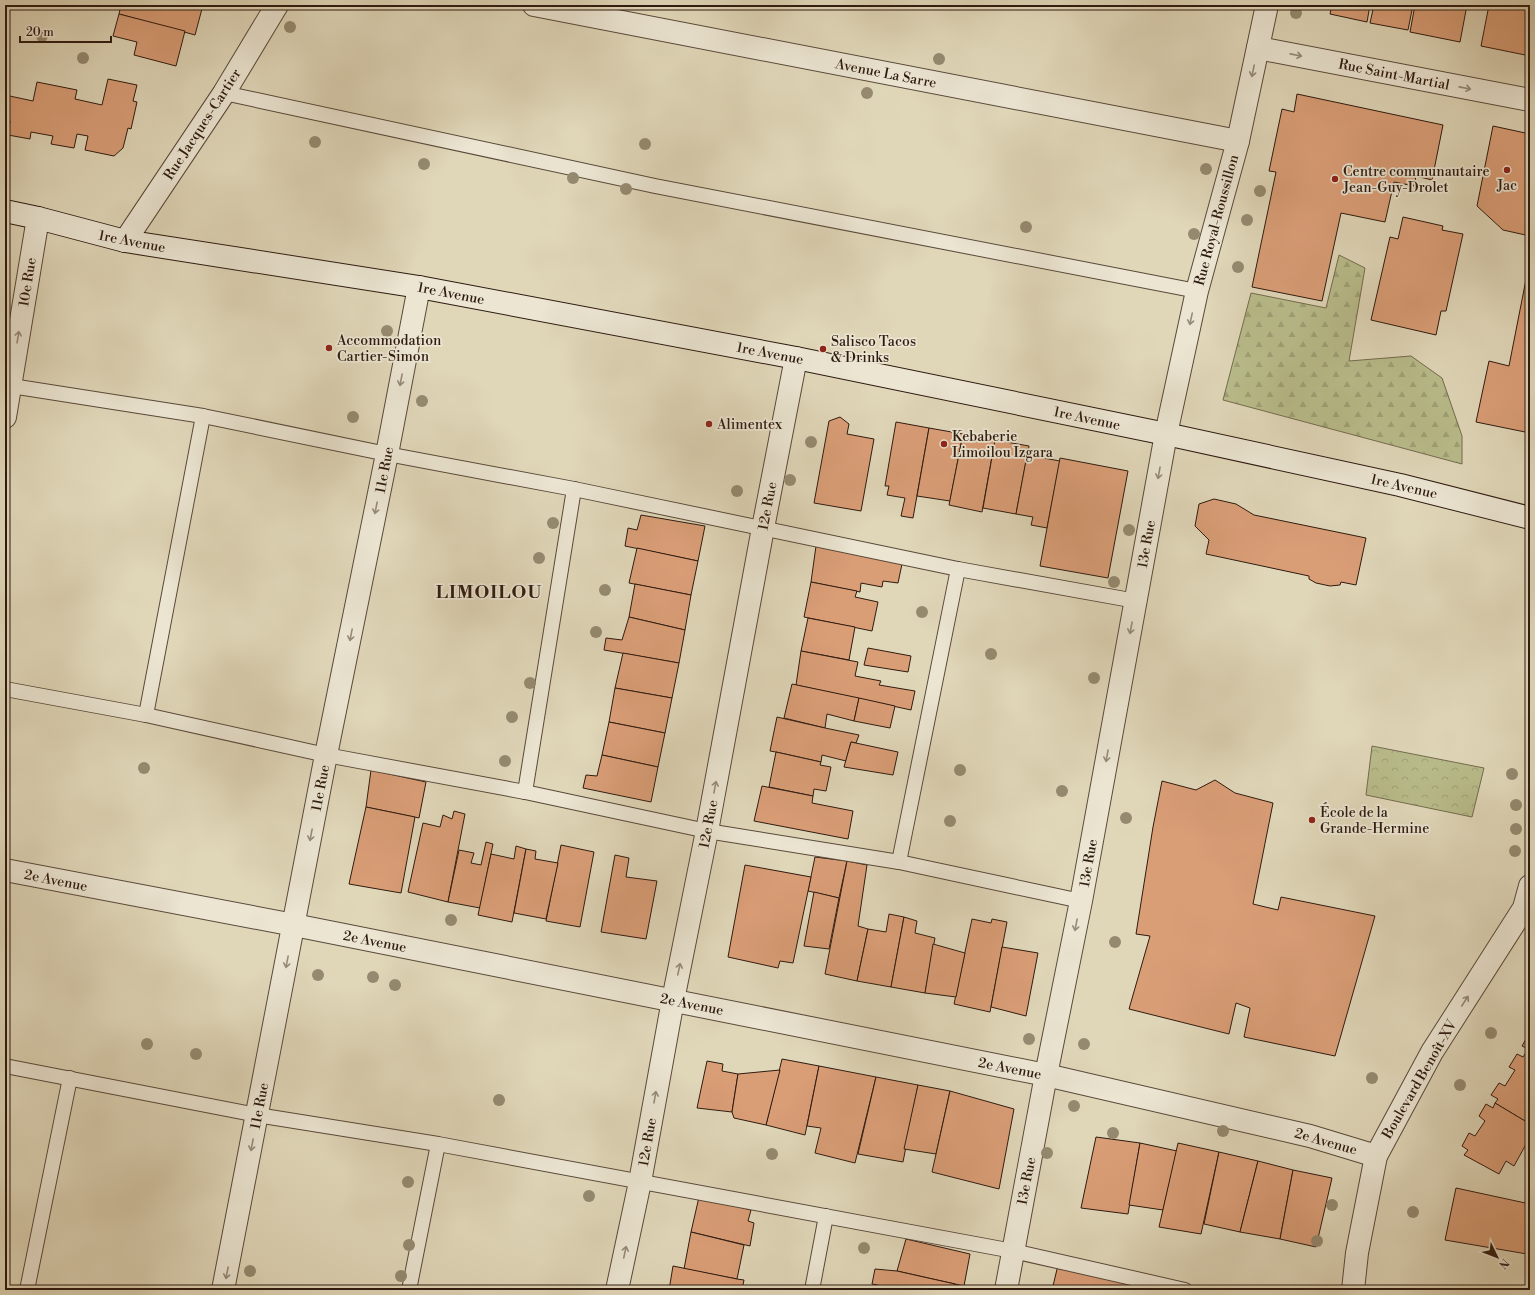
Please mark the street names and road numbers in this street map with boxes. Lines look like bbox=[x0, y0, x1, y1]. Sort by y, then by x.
street label: Avenue La Sarre bbox=[833, 55, 938, 93]
street label: Rue Saint-Martial bbox=[1337, 55, 1451, 95]
street label: Rue Jacques-Cartier bbox=[160, 65, 246, 184]
street label: Rue Royal-Roussillon bbox=[1191, 152, 1243, 288]
street label: 1re Avenue bbox=[97, 227, 167, 257]
street label: 10e Rue bbox=[15, 256, 41, 308]
street label: 1re Avenue bbox=[416, 279, 486, 309]
street label: 1re Avenue bbox=[735, 339, 805, 369]
street label: 1re Avenue bbox=[1052, 403, 1122, 435]
street label: 11e Rue bbox=[372, 445, 398, 495]
street label: 1re Avenue bbox=[1369, 471, 1439, 503]
street label: 12e Rue bbox=[754, 480, 781, 532]
street label: 13e Rue bbox=[1134, 519, 1160, 570]
street label: 11e Rue bbox=[308, 763, 334, 813]
street label: 12e Rue bbox=[695, 798, 722, 850]
street label: 13e Rue bbox=[1076, 838, 1102, 889]
street label: 2e Avenue bbox=[23, 866, 89, 896]
street label: 2e Avenue bbox=[342, 927, 408, 957]
street label: 2e Avenue bbox=[659, 990, 725, 1020]
street label: Boulevard Benoît-XV bbox=[1378, 1016, 1462, 1143]
street label: 2e Avenue bbox=[977, 1054, 1043, 1084]
street label: 11e Rue bbox=[247, 1081, 273, 1131]
street label: 12e Rue bbox=[635, 1116, 661, 1168]
street label: 2e Avenue bbox=[1292, 1124, 1359, 1159]
street label: 13e Rue bbox=[1014, 1156, 1040, 1207]

